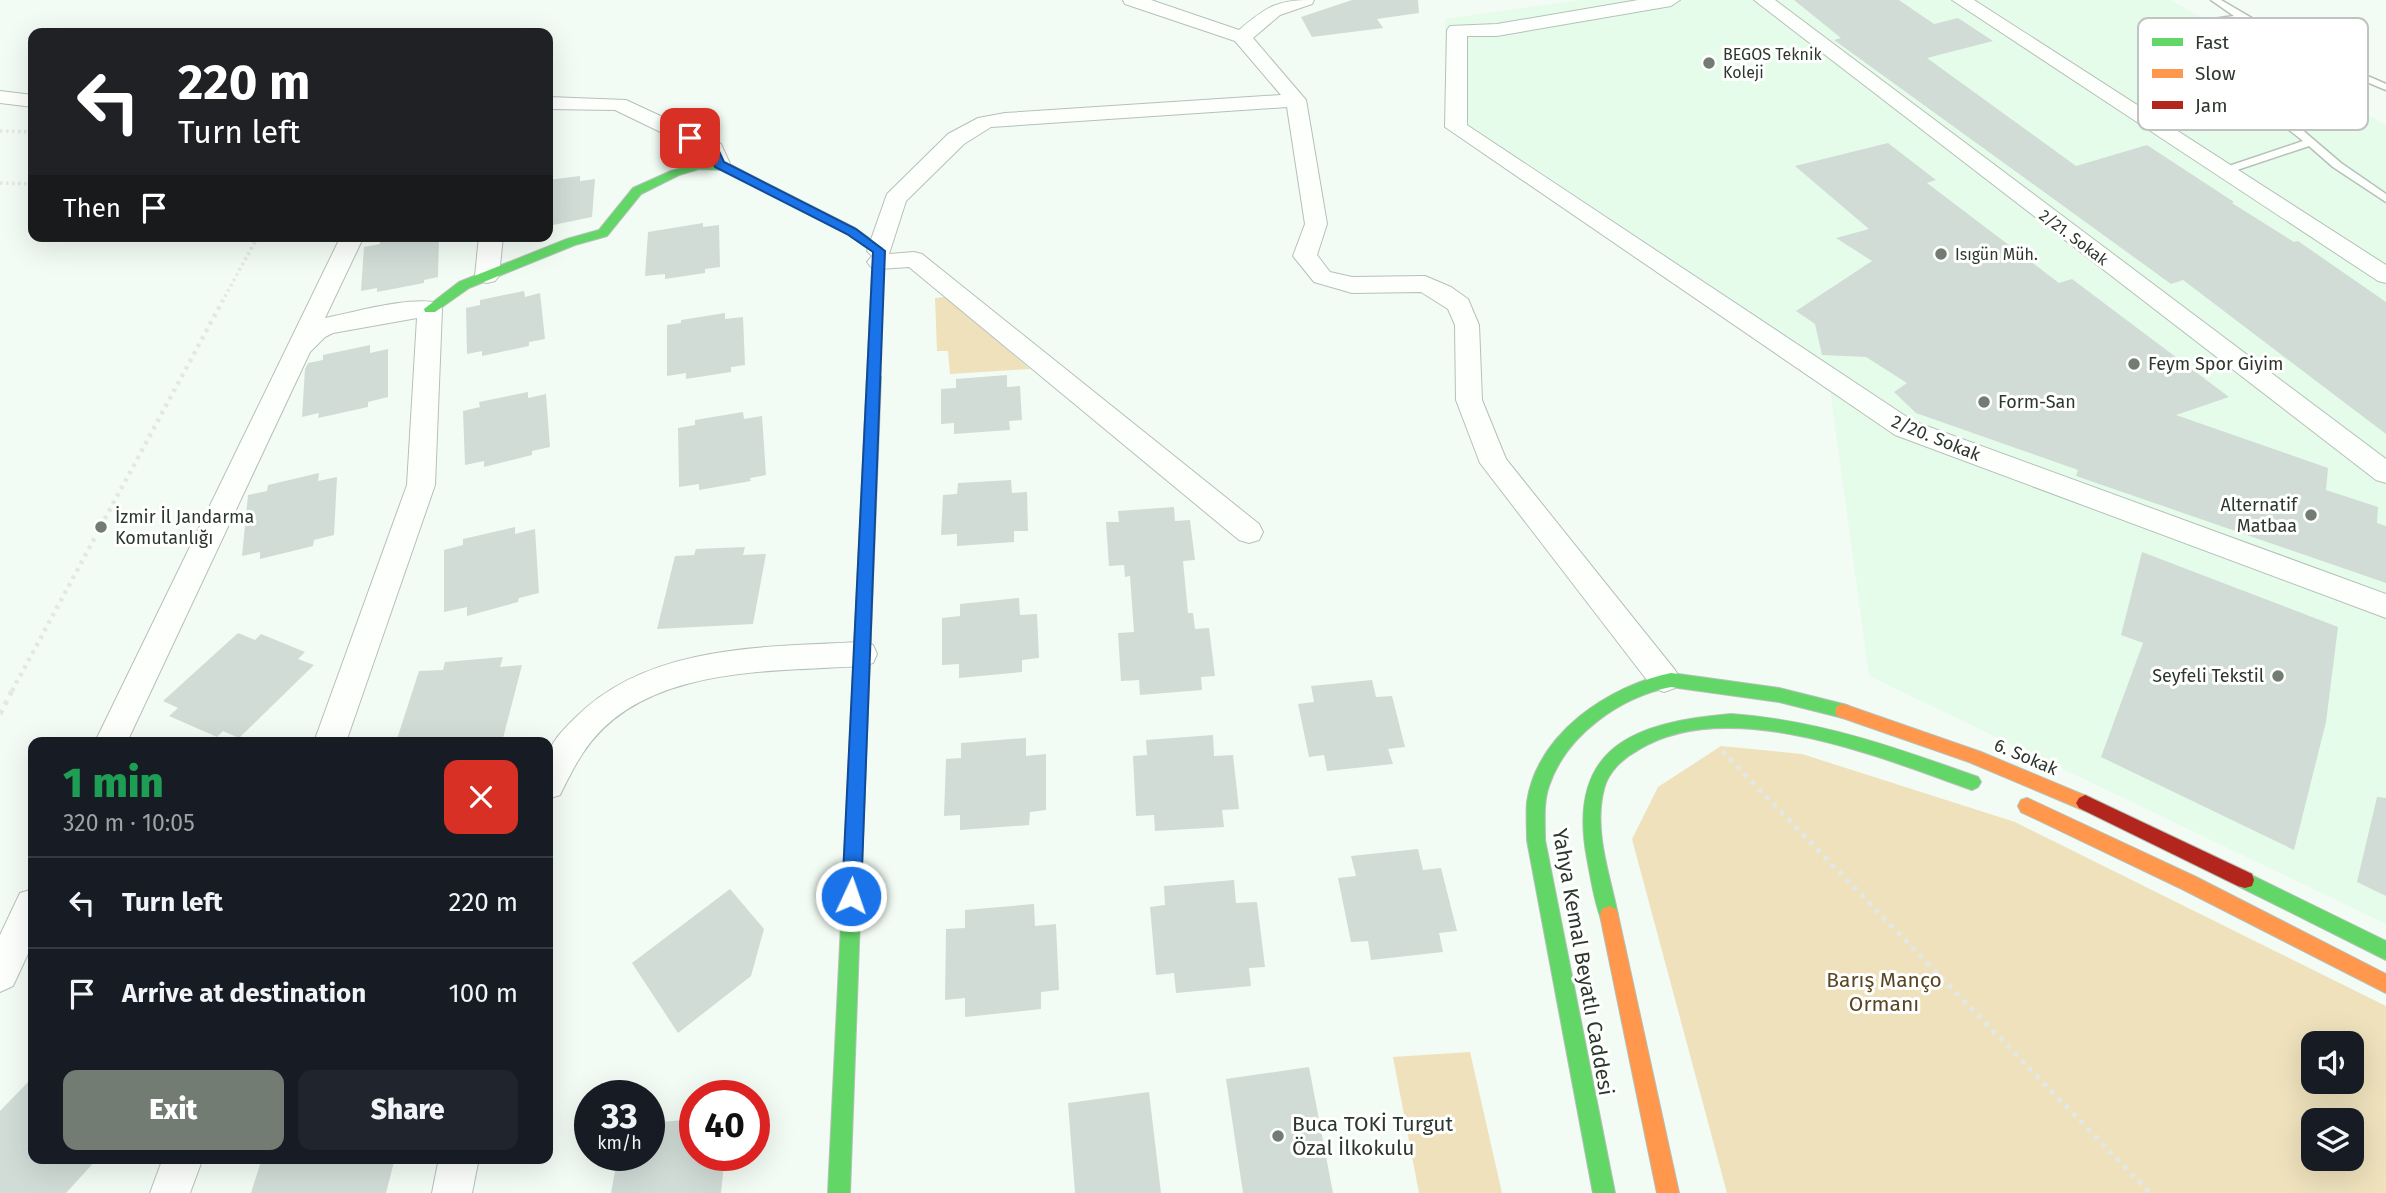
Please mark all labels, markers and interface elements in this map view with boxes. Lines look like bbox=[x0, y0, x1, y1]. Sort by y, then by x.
legend bbox=[2138, 18, 2368, 130]
text: Fast bbox=[2195, 31, 2229, 54]
place label: BEGOS Teknik Koleji bbox=[1723, 45, 1822, 82]
text: 220 m bbox=[178, 53, 310, 112]
marker: BEGOS Teknik Koleji bbox=[1701, 55, 1717, 71]
icon: left bbox=[63, 56, 154, 147]
text: Slow bbox=[2195, 62, 2236, 85]
text: Jam bbox=[2195, 94, 2227, 117]
pin bbox=[660, 108, 720, 168]
text: Turn left bbox=[178, 113, 300, 151]
icon: arrive bbox=[671, 119, 709, 157]
icon: arrive bbox=[135, 189, 173, 227]
text: Then bbox=[63, 193, 121, 224]
street label: 2/21. Sokak bbox=[2036, 205, 2112, 270]
place label: Isıgün Müh. bbox=[1955, 245, 2038, 264]
marker: Isıgün Müh. bbox=[1933, 246, 1949, 262]
place label: Feym Spor Giyim bbox=[2148, 353, 2284, 375]
marker: Feym Spor Giyim bbox=[2126, 356, 2142, 372]
place label: Form-San bbox=[1998, 391, 2076, 413]
marker: Form-San bbox=[1976, 394, 1992, 410]
street label: 2/20. Sokak bbox=[1888, 410, 1984, 466]
place label: Alternatif Matbaa bbox=[2220, 494, 2299, 537]
place label: İzmir İl Jandarma Komutanlığı bbox=[115, 506, 254, 549]
marker: Alternatif Matbaa bbox=[2303, 507, 2319, 523]
marker: İzmir İl Jandarma Komutanlığı bbox=[93, 519, 109, 535]
place label: Seyfeli Tekstil bbox=[2152, 665, 2264, 687]
marker: Seyfeli Tekstil bbox=[2270, 668, 2286, 684]
street label: 6. Sokak bbox=[1991, 734, 2062, 781]
text: 1 min bbox=[63, 758, 164, 808]
button: close bbox=[444, 760, 518, 834]
text: 320 m · 10:05 bbox=[63, 809, 195, 837]
street label: Yahya Kemal Beyatlı Caddesi bbox=[1547, 826, 1619, 1098]
position arrow bbox=[814, 859, 888, 933]
icon: left bbox=[63, 884, 101, 922]
text: Turn left bbox=[122, 887, 223, 918]
text: 220 m bbox=[449, 887, 518, 918]
park label: Barış Manço Ormanı bbox=[1826, 967, 1942, 1017]
icon: arrive bbox=[63, 975, 101, 1013]
text: Arrive at destination bbox=[122, 978, 366, 1009]
text: 100 m bbox=[449, 978, 518, 1009]
map controls bbox=[2301, 1031, 2364, 1171]
button: sound bbox=[2301, 1031, 2364, 1094]
button: Exit bbox=[63, 1070, 284, 1150]
button: Share bbox=[298, 1070, 518, 1150]
speed limit sign: 40 bbox=[679, 1080, 770, 1171]
text: 33 bbox=[601, 1095, 638, 1137]
button: layers bbox=[2301, 1108, 2364, 1171]
place label: Buca TOKİ Turgut Özal İlkokulu bbox=[1292, 1111, 1454, 1161]
marker: Buca TOKİ Turgut Özal İlkokulu bbox=[1270, 1128, 1286, 1144]
text: km/h bbox=[597, 1132, 642, 1154]

